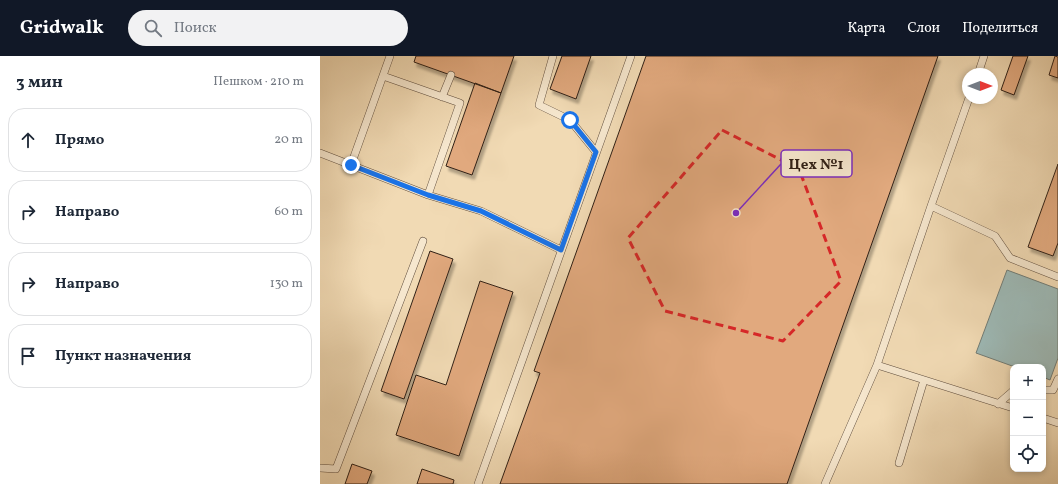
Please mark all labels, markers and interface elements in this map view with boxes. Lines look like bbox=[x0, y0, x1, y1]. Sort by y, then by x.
search box bbox=[128, 10, 408, 46]
text: Gridwalk bbox=[20, 15, 104, 41]
icon: search bbox=[142, 17, 164, 39]
text: Поиск bbox=[174, 18, 217, 39]
text: Карта bbox=[847, 19, 885, 38]
text: Слои bbox=[907, 19, 940, 38]
text: Поделиться bbox=[962, 19, 1038, 38]
north arrow bbox=[962, 68, 998, 104]
text: 3 мин bbox=[16, 71, 63, 94]
text: Пешком · 210 m bbox=[213, 73, 304, 91]
route start bbox=[561, 111, 579, 129]
icon: ahead bbox=[17, 129, 39, 151]
text: Прямо bbox=[55, 130, 104, 151]
text: 20 m bbox=[274, 131, 303, 149]
callout: Цех №1 bbox=[781, 150, 852, 177]
text: Цех №1 bbox=[788, 155, 844, 176]
route end bbox=[342, 156, 360, 174]
icon: right bbox=[17, 201, 39, 223]
text: Направо bbox=[55, 202, 119, 223]
text: 60 m bbox=[275, 203, 303, 221]
icon: right bbox=[17, 273, 39, 295]
text: Направо bbox=[55, 274, 119, 295]
text: 130 m bbox=[270, 275, 303, 293]
icon: arrive bbox=[17, 345, 39, 367]
text: Пункт назначения bbox=[55, 346, 191, 367]
map controls bbox=[1010, 364, 1046, 472]
button: + bbox=[1010, 364, 1046, 400]
button: − bbox=[1010, 400, 1046, 436]
button: locate bbox=[1010, 436, 1046, 472]

